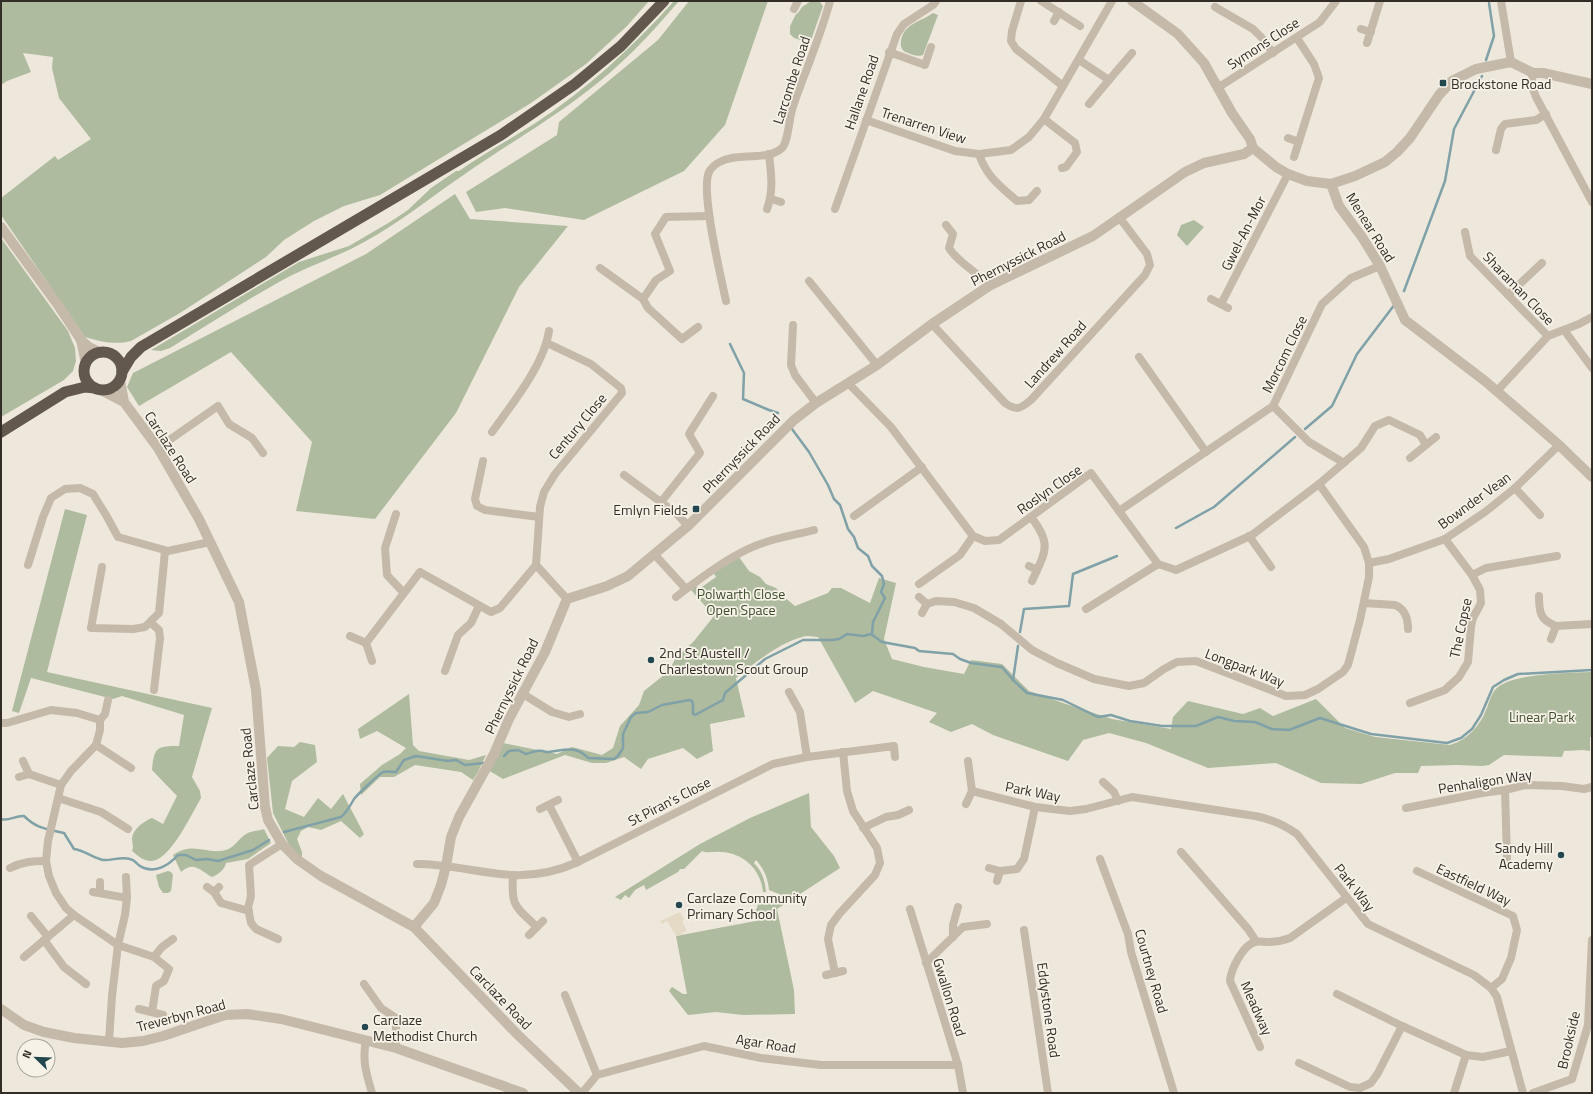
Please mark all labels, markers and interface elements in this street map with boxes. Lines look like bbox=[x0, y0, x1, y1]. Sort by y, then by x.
street label: Symons Close bbox=[1223, 12, 1303, 74]
street label: Larcombe Road bbox=[767, 33, 815, 127]
street label: Hallane Road bbox=[838, 52, 884, 132]
place label: Brockstone Road bbox=[1451, 73, 1551, 94]
marker: Brockstone Road bbox=[1438, 78, 1448, 88]
street label: Trenarren View bbox=[879, 101, 970, 149]
street label: Menear Road bbox=[1341, 188, 1401, 266]
street label: Gwel-An-Mor bbox=[1215, 192, 1271, 274]
street label: Phernyssick Road bbox=[967, 225, 1069, 291]
street label: Sharaman Close bbox=[1478, 246, 1560, 330]
street label: Morcom Close bbox=[1256, 312, 1312, 396]
street label: Landrew Road bbox=[1019, 316, 1091, 392]
street label: Century Close bbox=[543, 388, 611, 464]
street label: Carclaze Road bbox=[140, 407, 202, 487]
street label: Phernyssick Road bbox=[697, 408, 785, 498]
street label: Roslyn Close bbox=[1012, 459, 1086, 519]
street label: Bownder Vean bbox=[1433, 466, 1515, 534]
place label: Emlyn Fields bbox=[613, 499, 688, 520]
marker: Emlyn Fields bbox=[691, 504, 701, 514]
park label: Polwarth Close Open Space bbox=[697, 583, 785, 620]
street label: The Copse bbox=[1443, 596, 1477, 660]
street label: Phernyssick Road bbox=[479, 635, 543, 737]
place label: 2nd St Austell / Charlestown Scout Group bbox=[659, 642, 808, 679]
street label: Longpark Way bbox=[1202, 642, 1288, 692]
marker: 2nd St Austell / Charlestown Scout Group bbox=[646, 655, 656, 665]
park label: Linear Park bbox=[1509, 706, 1575, 727]
street label: Carclaze Road bbox=[234, 727, 264, 811]
street label: Penhaligon Way bbox=[1437, 763, 1534, 799]
street label: St Piran's Close bbox=[624, 771, 714, 831]
street label: Park Way bbox=[1004, 775, 1063, 807]
place label: Sandy Hill Academy bbox=[1495, 837, 1553, 874]
marker: Sandy Hill Academy bbox=[1556, 850, 1566, 860]
street label: Eastfield Way bbox=[1433, 857, 1515, 911]
street label: Park Way bbox=[1330, 859, 1381, 916]
place label: Carclaze Community Primary School bbox=[687, 887, 807, 924]
marker: Carclaze Community Primary School bbox=[674, 900, 684, 910]
street label: Courtney Road bbox=[1130, 926, 1174, 1016]
street label: Gwallon Road bbox=[928, 955, 972, 1039]
street label: Carclaze Road bbox=[465, 960, 537, 1034]
street label: Eddystone Road bbox=[1032, 961, 1066, 1059]
street label: Meadway bbox=[1236, 977, 1278, 1039]
street label: Treverbyn Road bbox=[134, 993, 228, 1037]
place label: Carclaze Methodist Church bbox=[373, 1009, 477, 1046]
street label: Brookside bbox=[1551, 1009, 1585, 1071]
marker: Carclaze Methodist Church bbox=[360, 1022, 370, 1032]
street label: Agar Road bbox=[734, 1028, 798, 1058]
north arrow bbox=[16, 1038, 56, 1078]
text: N bbox=[18, 1047, 36, 1061]

